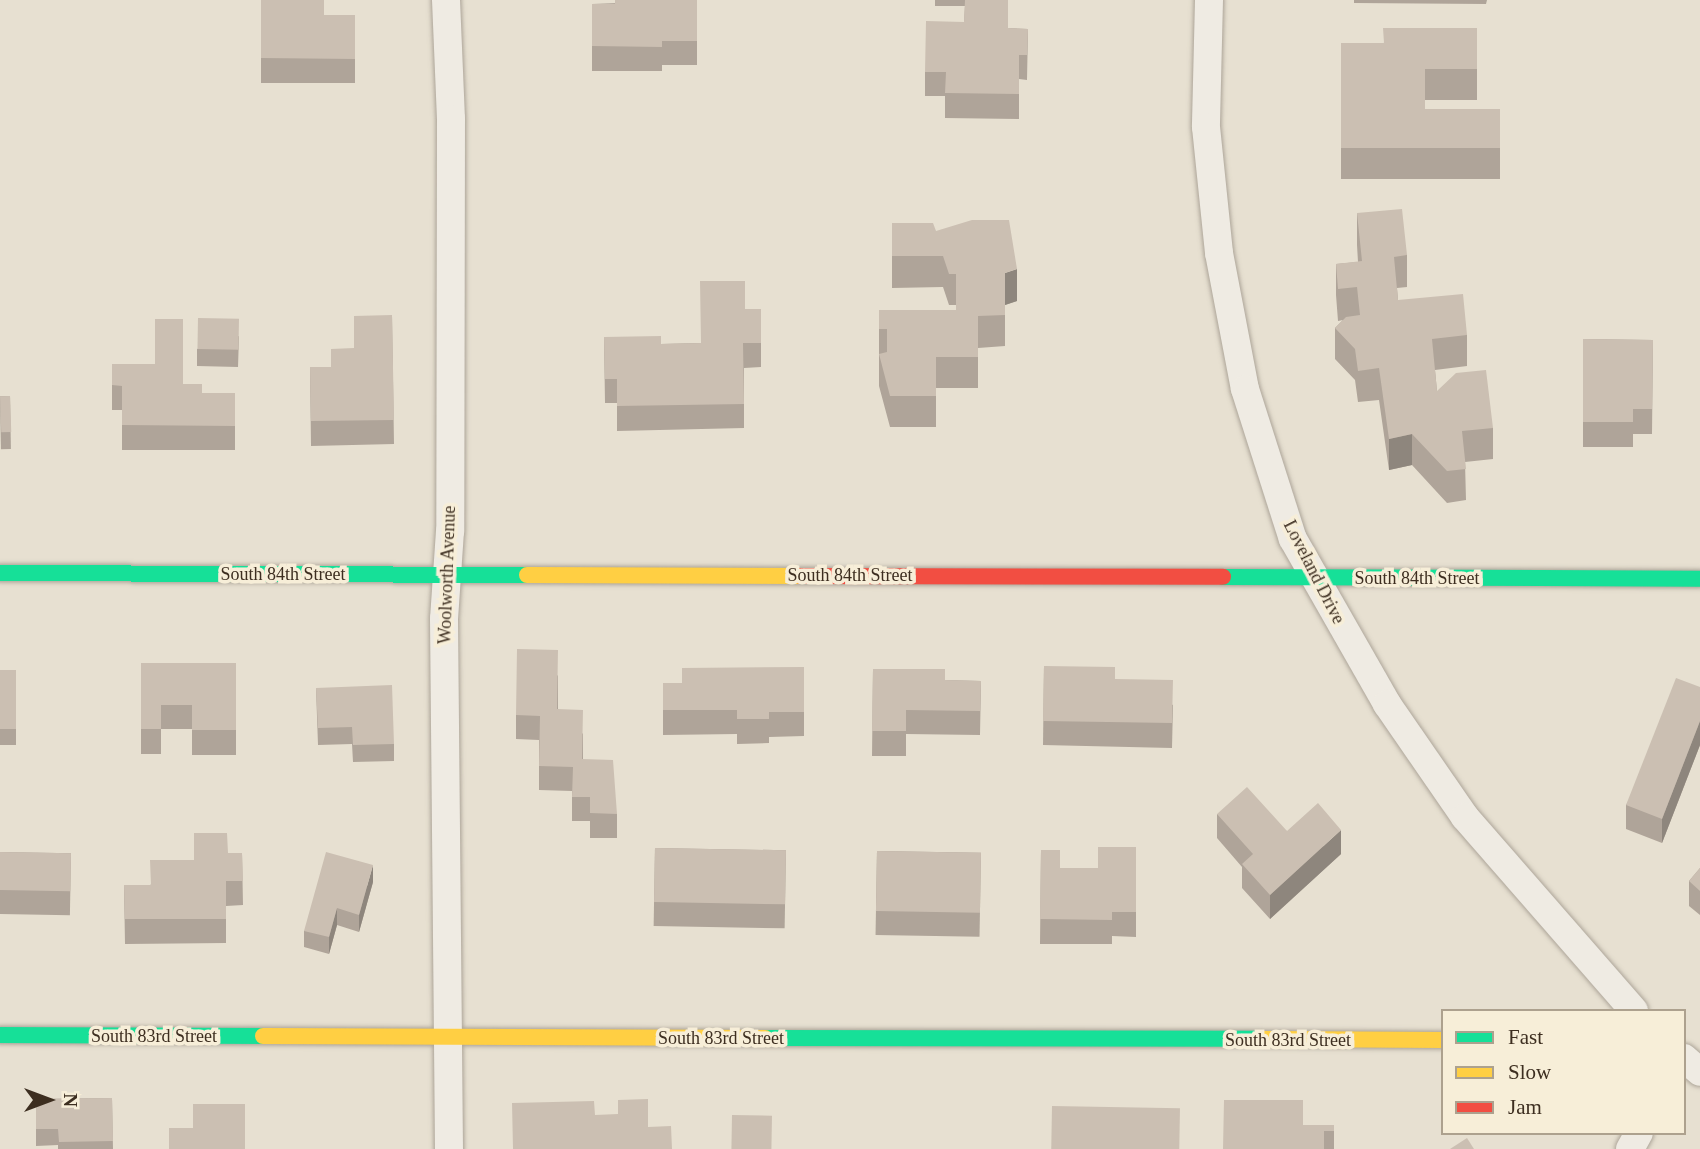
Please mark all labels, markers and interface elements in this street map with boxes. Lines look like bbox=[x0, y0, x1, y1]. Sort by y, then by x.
street label: Woolworth Avenue bbox=[434, 505, 460, 645]
street label: Loveland Drive bbox=[1279, 517, 1349, 627]
street label: South 84th Street bbox=[221, 563, 345, 585]
street label: South 84th Street bbox=[788, 564, 912, 586]
street label: South 84th Street bbox=[1355, 567, 1479, 589]
legend bbox=[1441, 1009, 1686, 1135]
street label: South 83rd Street bbox=[91, 1025, 217, 1047]
text: Fast bbox=[1508, 1025, 1543, 1049]
street label: South 83rd Street bbox=[658, 1027, 784, 1049]
street label: South 83rd Street bbox=[1225, 1029, 1351, 1051]
text: Slow bbox=[1508, 1060, 1551, 1084]
north arrow bbox=[14, 1065, 84, 1135]
text: N bbox=[60, 1093, 81, 1107]
text: Jam bbox=[1508, 1095, 1542, 1119]

